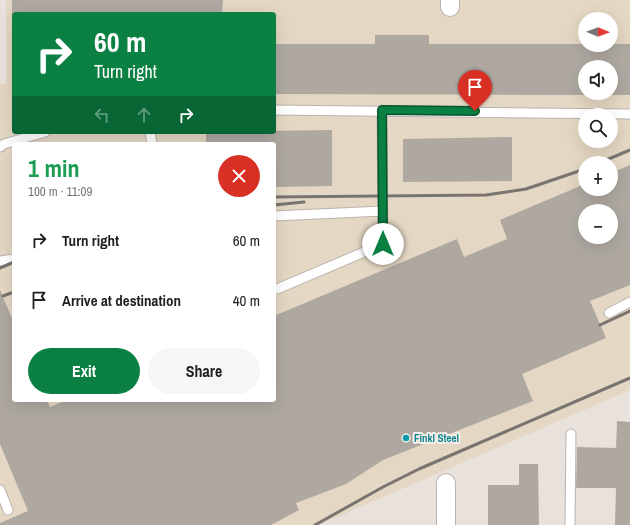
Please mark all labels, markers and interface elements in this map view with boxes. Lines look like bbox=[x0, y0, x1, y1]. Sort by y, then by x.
north arrow bbox=[578, 12, 618, 52]
map controls bbox=[578, 12, 618, 244]
text: 60 m bbox=[94, 23, 146, 61]
icon: right bbox=[28, 28, 80, 80]
text: Turn right bbox=[94, 59, 157, 84]
button: sound bbox=[578, 60, 618, 100]
pin bbox=[458, 70, 492, 111]
icon: arrive bbox=[464, 76, 486, 98]
icon: left bbox=[91, 104, 113, 126]
icon: ahead bbox=[133, 104, 155, 126]
icon: right bbox=[175, 104, 197, 126]
button: search bbox=[578, 108, 618, 148]
text: 1 min bbox=[28, 152, 79, 184]
button: close bbox=[218, 155, 260, 197]
button: + bbox=[578, 156, 618, 196]
text: 100 m · 11:09 bbox=[28, 183, 92, 200]
button: − bbox=[578, 204, 618, 244]
position arrow bbox=[362, 223, 404, 265]
icon: right bbox=[28, 229, 50, 251]
text: Turn right bbox=[62, 230, 119, 251]
text: 60 m bbox=[233, 230, 260, 251]
icon: arrive bbox=[28, 289, 50, 311]
text: Arrive at destination bbox=[62, 290, 181, 311]
text: 40 m bbox=[233, 290, 260, 311]
button: Exit bbox=[28, 348, 140, 394]
button: Share bbox=[148, 348, 260, 394]
place label: Finkl Steel bbox=[414, 431, 459, 445]
marker: Finkl Steel bbox=[401, 433, 411, 443]

